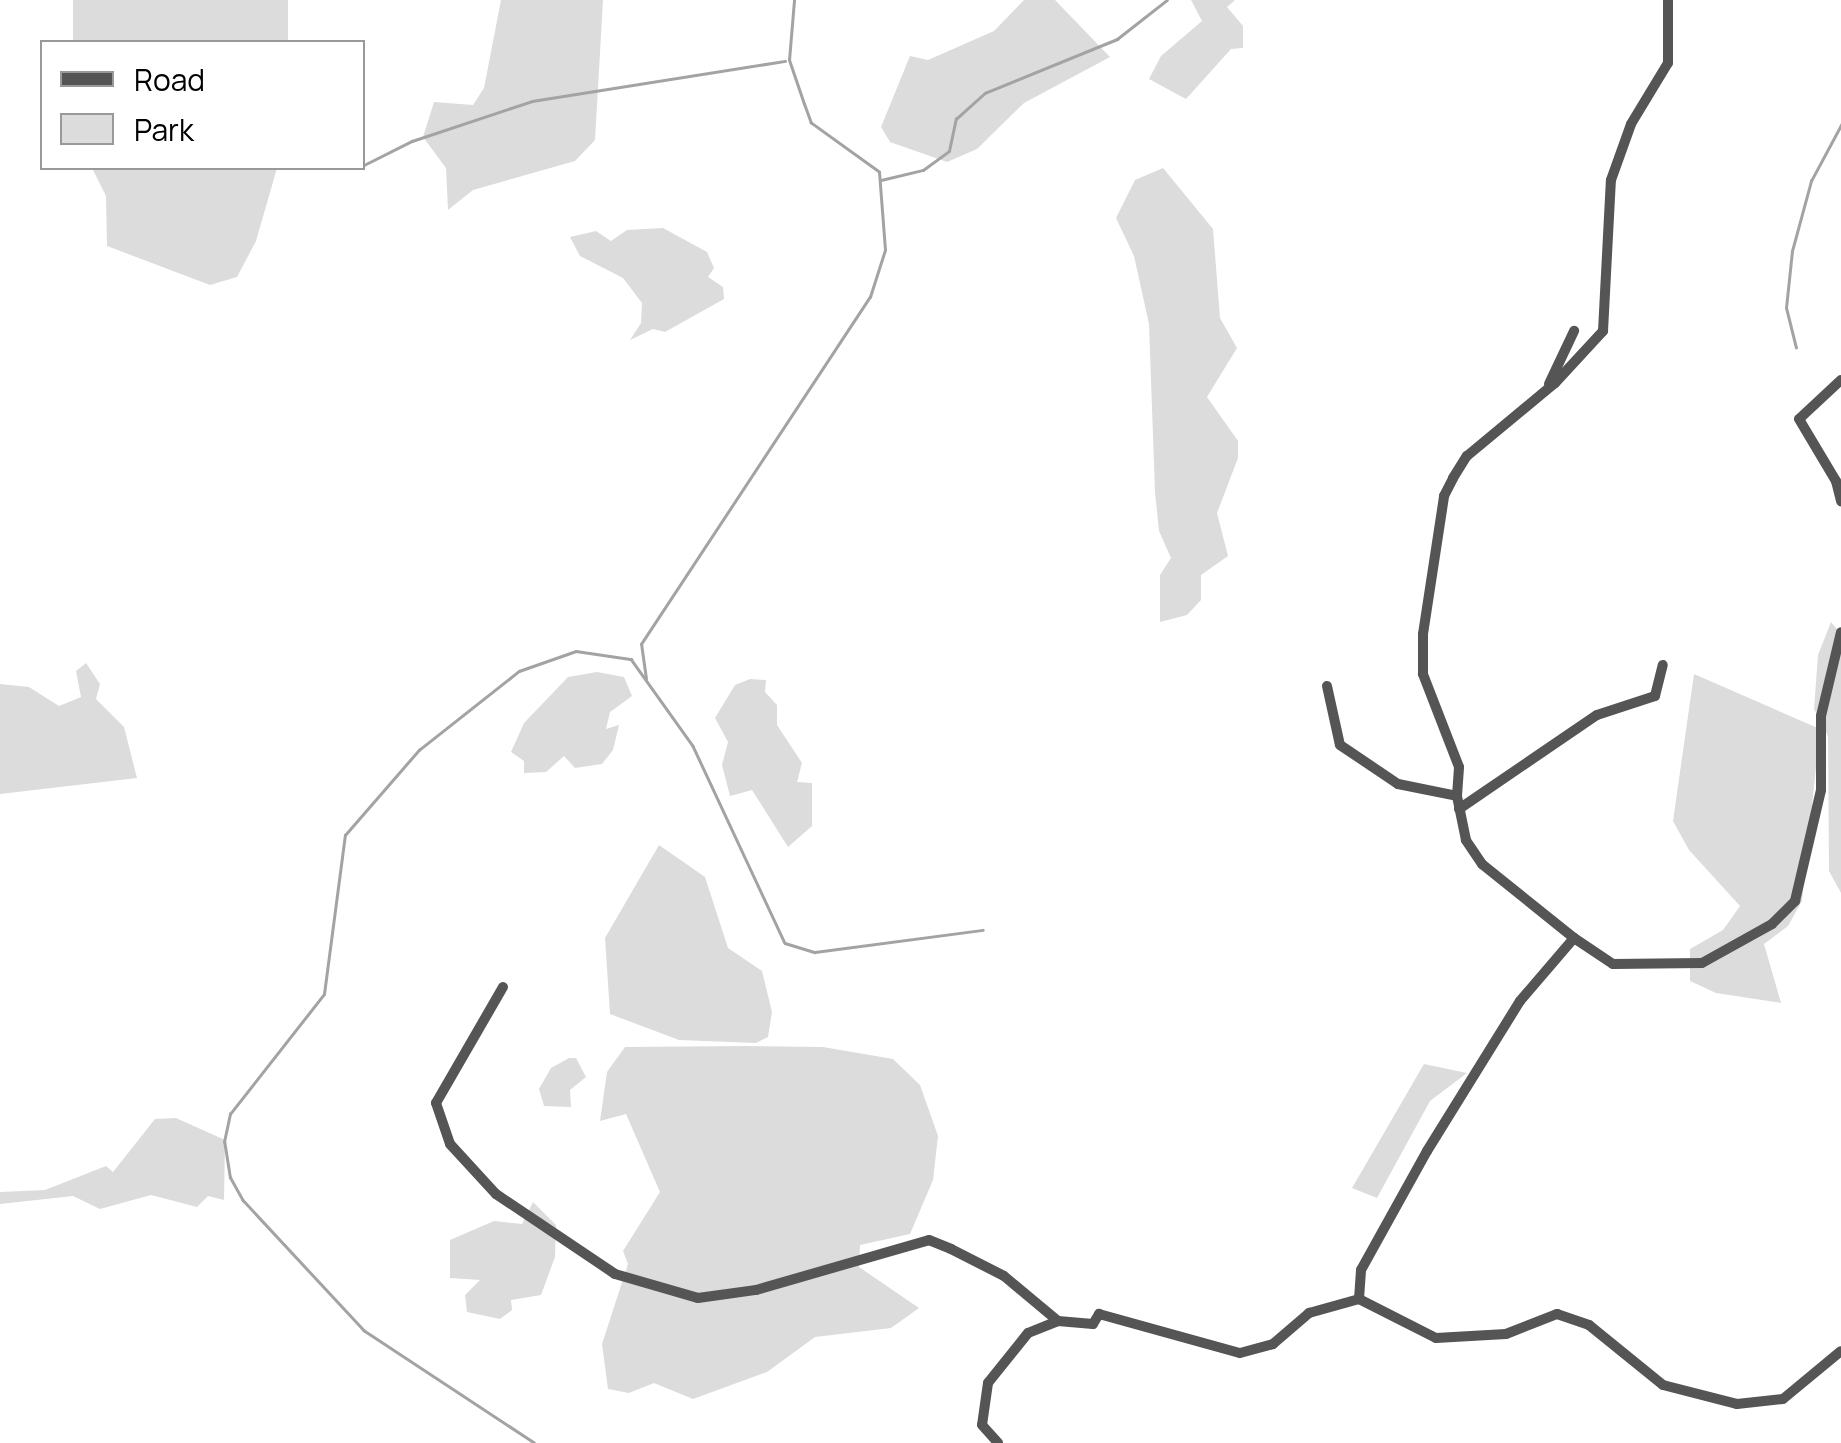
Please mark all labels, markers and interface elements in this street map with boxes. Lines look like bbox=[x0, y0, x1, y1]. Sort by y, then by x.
legend bbox=[40, 40, 365, 170]
text: Road bbox=[134, 59, 205, 100]
text: Park bbox=[134, 109, 194, 150]

